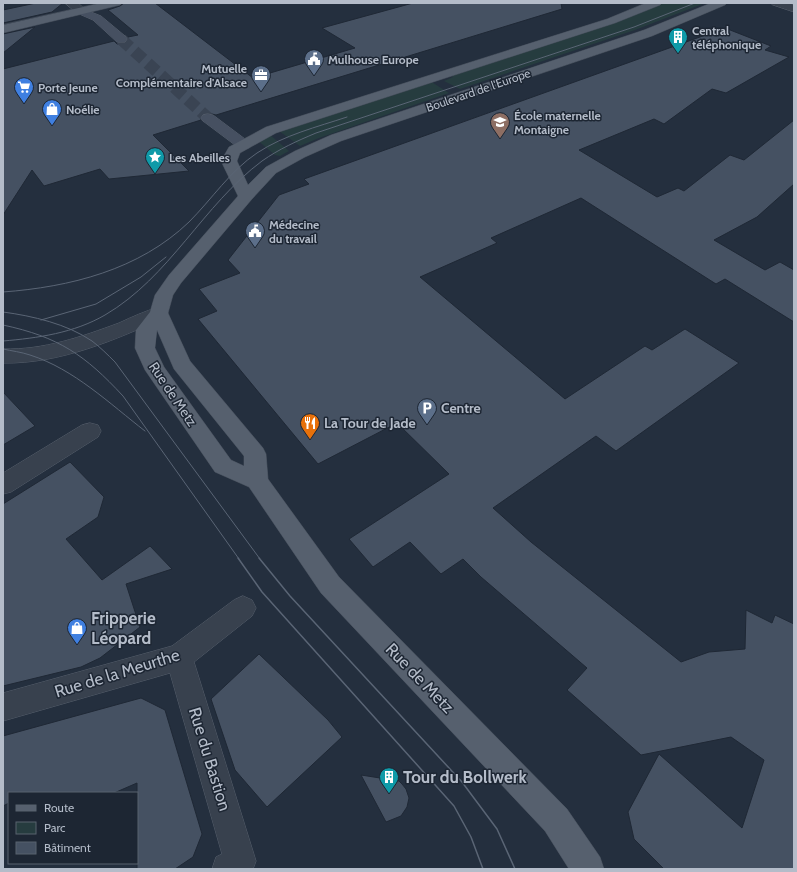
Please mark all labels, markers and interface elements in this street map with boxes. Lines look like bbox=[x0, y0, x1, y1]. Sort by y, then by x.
place label: Central téléphonique bbox=[692, 23, 761, 52]
building icon: Central téléphonique bbox=[667, 26, 689, 54]
public building icon: Mulhouse Europe bbox=[303, 48, 325, 76]
place label: Mulhouse Europe bbox=[328, 52, 419, 67]
place label: Mutuelle Complémentaire d'Alsace bbox=[116, 61, 247, 90]
office icon: Mutuelle Complémentaire d'Alsace bbox=[250, 64, 272, 92]
street label: Boulevard de l'Europe bbox=[424, 65, 532, 115]
supermarket icon: Porte Jeune bbox=[13, 76, 35, 104]
place label: Porte Jeune bbox=[38, 80, 98, 95]
shop icon: Noélie bbox=[41, 98, 63, 126]
place label: Noélie bbox=[66, 102, 100, 117]
place label: École maternelle Montaigne bbox=[514, 108, 601, 137]
school or university icon: École maternelle Montaigne bbox=[489, 111, 511, 139]
place icon: Les Abeilles bbox=[144, 146, 166, 174]
place label: Les Abeilles bbox=[169, 150, 230, 165]
place label: Médecine du travail bbox=[269, 217, 319, 246]
public building icon: Médecine du travail bbox=[244, 220, 266, 248]
street label: Rue de Metz bbox=[145, 358, 201, 430]
parking icon: Centre bbox=[416, 397, 438, 425]
place label: Centre bbox=[441, 399, 481, 417]
restaurant icon: La Tour de Jade bbox=[299, 412, 321, 440]
place label: La Tour de Jade bbox=[324, 414, 416, 432]
place label: Fripperie Léopard bbox=[91, 608, 156, 648]
shop icon: Fripperie Léopard bbox=[66, 617, 88, 645]
street label: Rue de Metz bbox=[382, 639, 458, 717]
street label: Rue de la Meurthe bbox=[52, 644, 182, 702]
street label: Rue du Bastion bbox=[185, 705, 235, 813]
building icon: Tour du Bollwerk bbox=[378, 766, 400, 794]
place label: Tour du Bollwerk bbox=[403, 767, 527, 787]
legend bbox=[8, 792, 138, 864]
text: Route bbox=[44, 800, 74, 815]
text: Parc bbox=[44, 820, 66, 835]
text: Bâtiment bbox=[44, 840, 91, 855]

